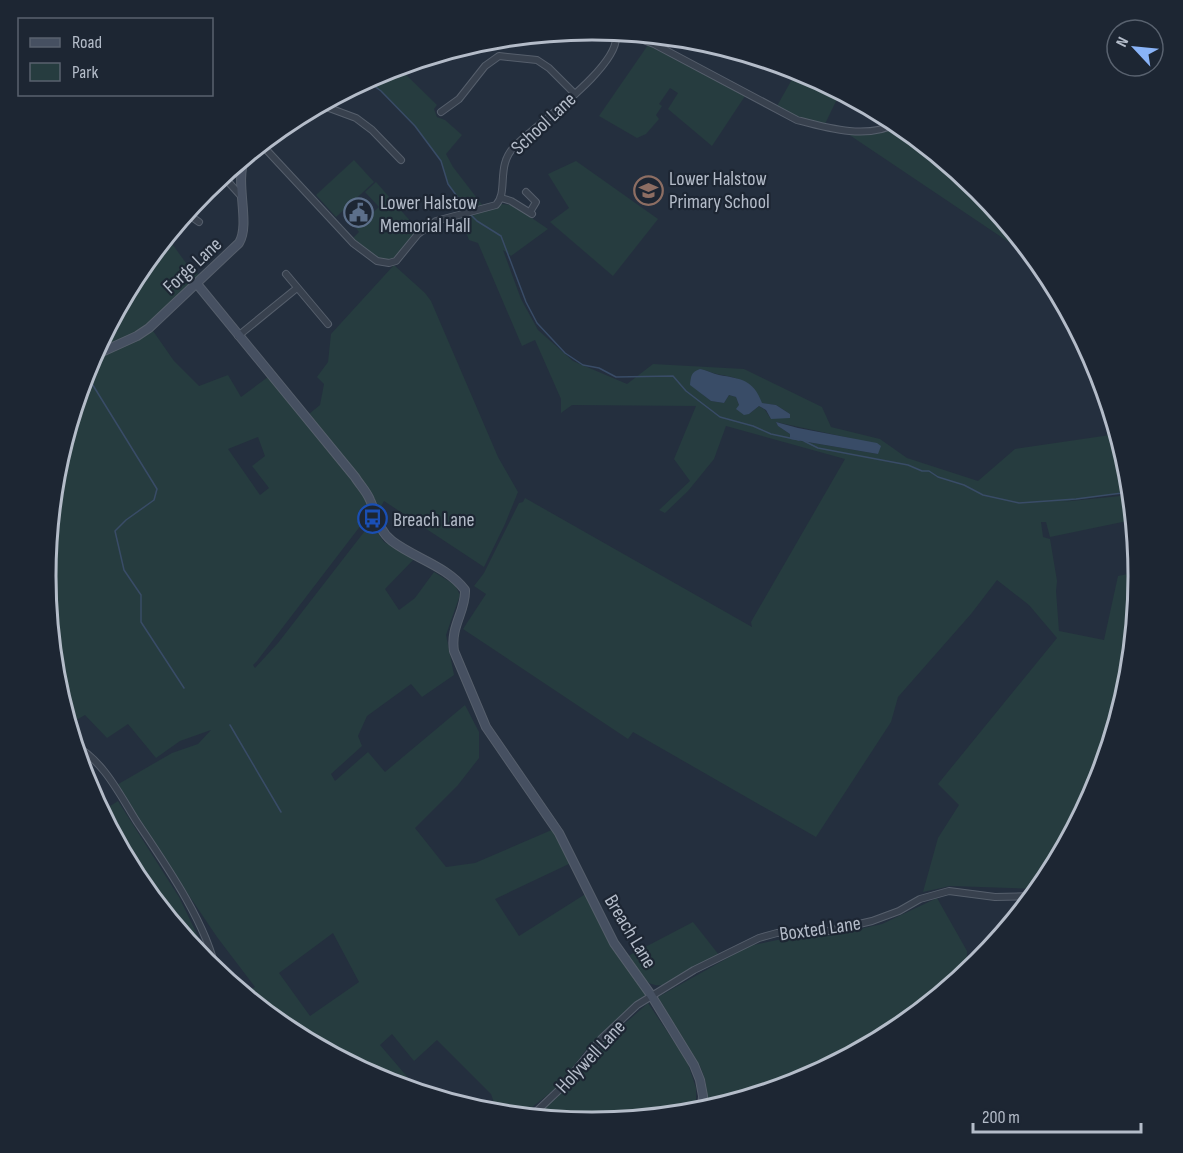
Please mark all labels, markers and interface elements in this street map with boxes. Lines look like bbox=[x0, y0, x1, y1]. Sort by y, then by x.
legend bbox=[18, 18, 213, 96]
north arrow bbox=[1105, 18, 1165, 78]
text: Road bbox=[72, 32, 102, 53]
text: N bbox=[1112, 34, 1133, 50]
text: Park bbox=[72, 62, 98, 83]
street label: School Lane bbox=[506, 88, 581, 160]
place label: Lower Halstow Primary School bbox=[669, 167, 770, 214]
school or university icon: Lower Halstow Primary School bbox=[632, 174, 664, 206]
place label: Lower Halstow Memorial Hall bbox=[380, 191, 478, 238]
public building icon: Lower Halstow Memorial Hall bbox=[343, 197, 375, 229]
street label: Forge Lane bbox=[158, 233, 227, 299]
bus stop icon: Breach Lane bbox=[356, 503, 388, 535]
place label: Breach Lane bbox=[393, 508, 475, 532]
street label: Breach Lane bbox=[599, 890, 661, 973]
street label: Boxted Lane bbox=[778, 911, 862, 947]
street label: Holywell Lane bbox=[551, 1015, 631, 1098]
scale bar bbox=[973, 1096, 1141, 1134]
text: 200 m bbox=[982, 1107, 1020, 1128]

